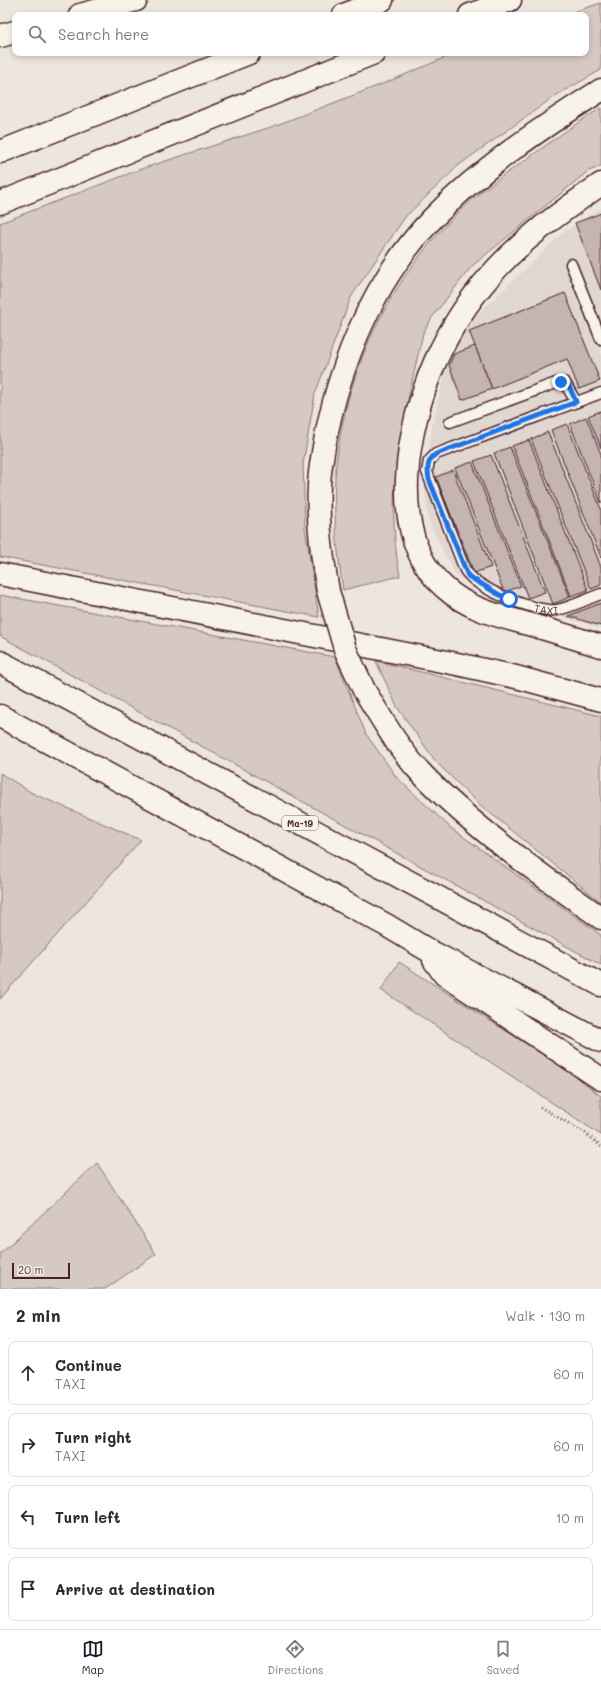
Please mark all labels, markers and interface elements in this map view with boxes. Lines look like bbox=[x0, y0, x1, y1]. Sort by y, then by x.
search box bbox=[12, 12, 589, 56]
icon: search bbox=[26, 23, 48, 45]
text: Search here bbox=[58, 24, 149, 44]
route end bbox=[552, 373, 570, 391]
route start bbox=[500, 590, 518, 608]
street label: TAXI bbox=[533, 601, 559, 617]
road number: Ma-19 bbox=[282, 816, 318, 830]
scale bar bbox=[12, 1261, 70, 1280]
text: 20 m bbox=[18, 1262, 43, 1277]
text: 2 min bbox=[16, 1304, 61, 1326]
text: Walk · 130 m bbox=[505, 1307, 585, 1324]
text: Continue bbox=[55, 1355, 122, 1375]
icon: ahead bbox=[17, 1362, 39, 1384]
text: 60 m bbox=[554, 1365, 584, 1382]
text: TAXI bbox=[55, 1375, 86, 1392]
text: Turn right bbox=[55, 1427, 132, 1447]
icon: right bbox=[17, 1434, 39, 1456]
text: 60 m bbox=[554, 1437, 584, 1454]
text: TAXI bbox=[55, 1447, 86, 1464]
icon: left bbox=[17, 1506, 39, 1528]
text: Turn left bbox=[55, 1507, 120, 1527]
text: 10 m bbox=[556, 1509, 584, 1526]
icon: arrive bbox=[17, 1578, 39, 1600]
text: Arrive at destination bbox=[55, 1579, 215, 1599]
tab: Map bbox=[82, 1638, 104, 1677]
tab: Directions bbox=[267, 1638, 323, 1677]
tab: Saved bbox=[487, 1638, 519, 1677]

